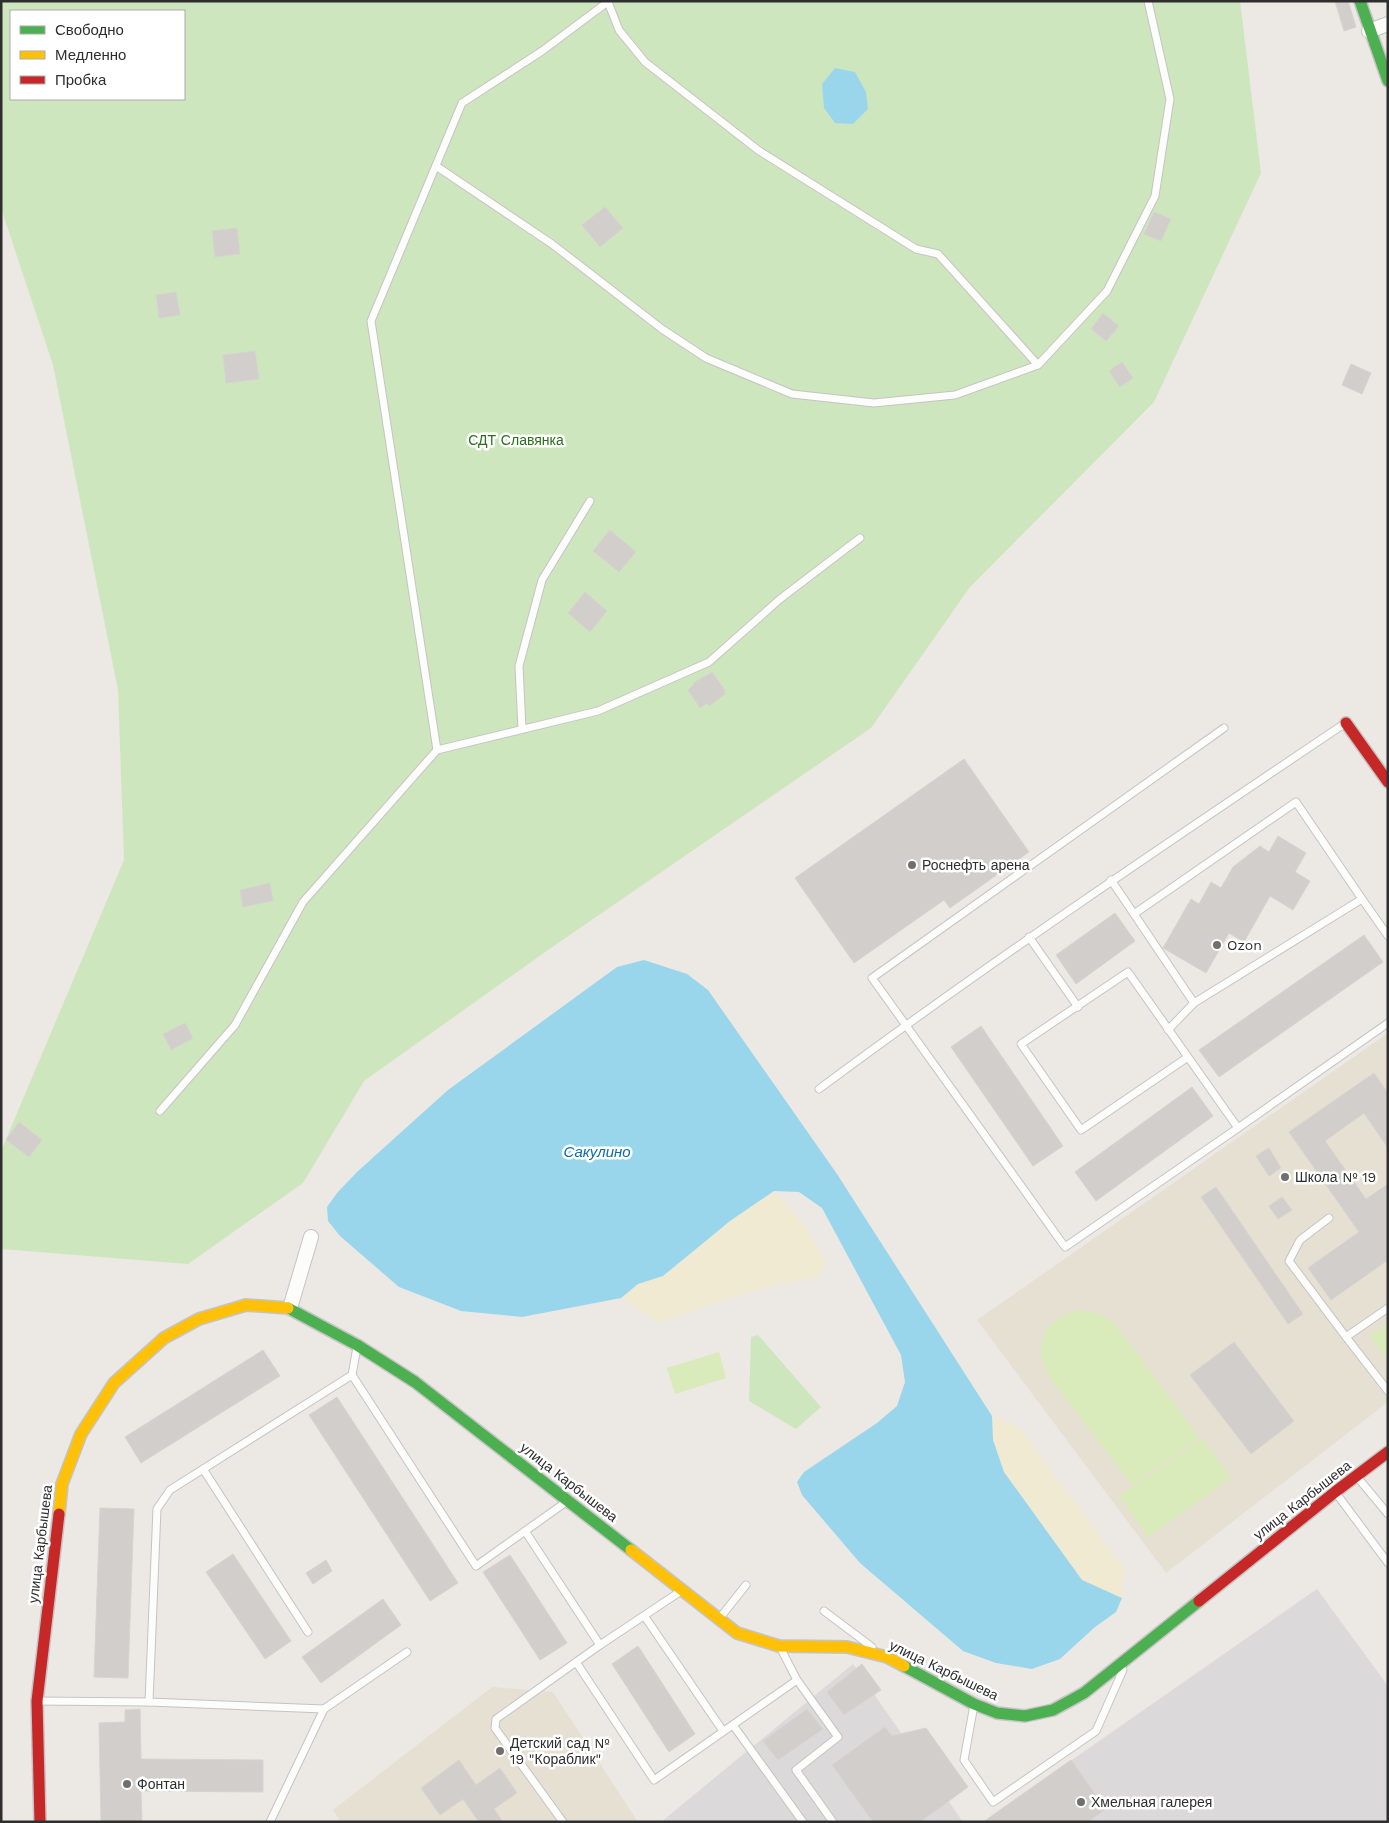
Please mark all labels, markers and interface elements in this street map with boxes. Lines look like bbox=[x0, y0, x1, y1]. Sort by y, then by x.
legend bbox=[10, 10, 185, 100]
text: Свободно bbox=[55, 21, 124, 39]
text: Медленно bbox=[55, 46, 126, 64]
text: Пробка bbox=[55, 71, 107, 89]
park label: СДТ Славянка bbox=[468, 432, 564, 448]
place label: Роснефть арена bbox=[922, 857, 1030, 873]
marker: Роснефть арена bbox=[906, 859, 918, 871]
place label: Ozon bbox=[1227, 937, 1262, 953]
marker: Ozon bbox=[1211, 939, 1223, 951]
water label: Сакулино bbox=[563, 1143, 631, 1161]
place label: Школа № 19 bbox=[1295, 1169, 1376, 1185]
marker: Школа № 19 bbox=[1279, 1171, 1291, 1183]
street label: улица Карбышева bbox=[517, 1439, 621, 1525]
street label: улица Карбышева bbox=[1250, 1457, 1354, 1543]
street label: улица Карбышева bbox=[25, 1484, 55, 1604]
street label: улица Карбышева bbox=[887, 1637, 1001, 1703]
place label: Детский сад № 19 "Кораблик" bbox=[510, 1735, 610, 1767]
marker: Детский сад № 19 "Кораблик" bbox=[494, 1745, 506, 1757]
place label: Фонтан bbox=[137, 1776, 185, 1792]
marker: Фонтан bbox=[121, 1778, 133, 1790]
place label: Хмельная галерея bbox=[1091, 1794, 1212, 1810]
marker: Хмельная галерея bbox=[1075, 1796, 1087, 1808]

